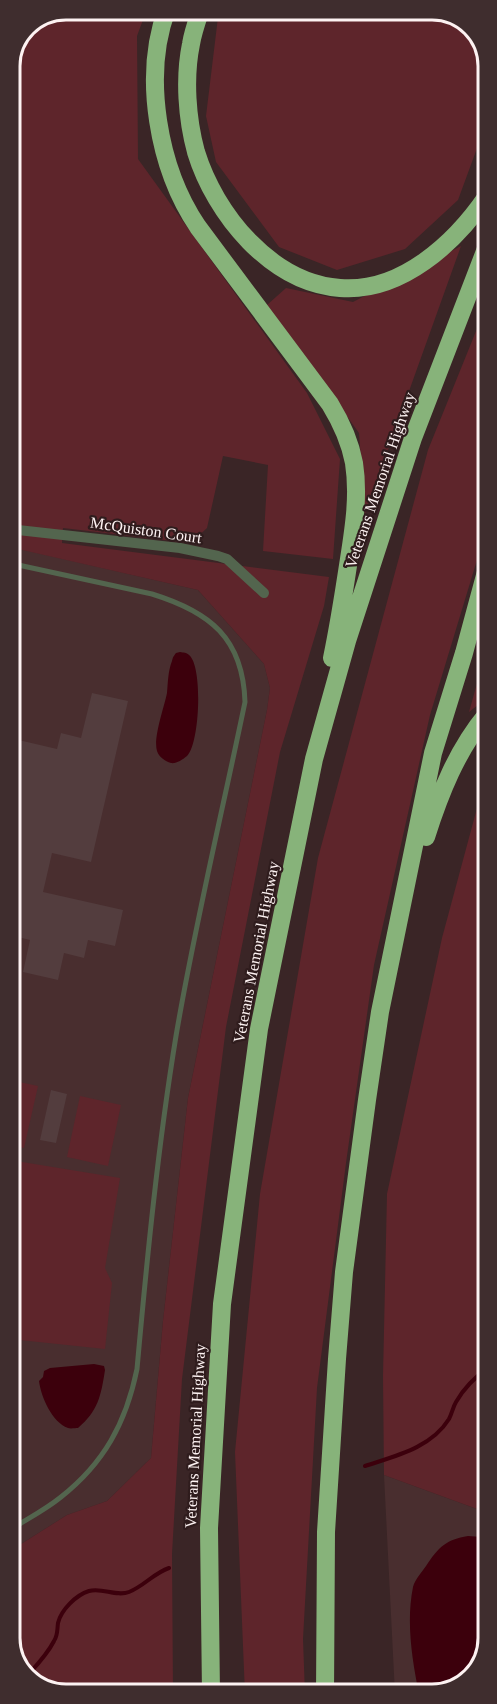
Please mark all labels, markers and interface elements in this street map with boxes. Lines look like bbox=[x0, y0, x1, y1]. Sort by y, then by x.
street label: Veterans Memorial Highway bbox=[342, 390, 419, 570]
street label: McQuiston Court bbox=[89, 514, 203, 546]
street label: Veterans Memorial Highway bbox=[230, 860, 283, 1045]
street label: Veterans Memorial Highway bbox=[182, 1343, 209, 1529]

